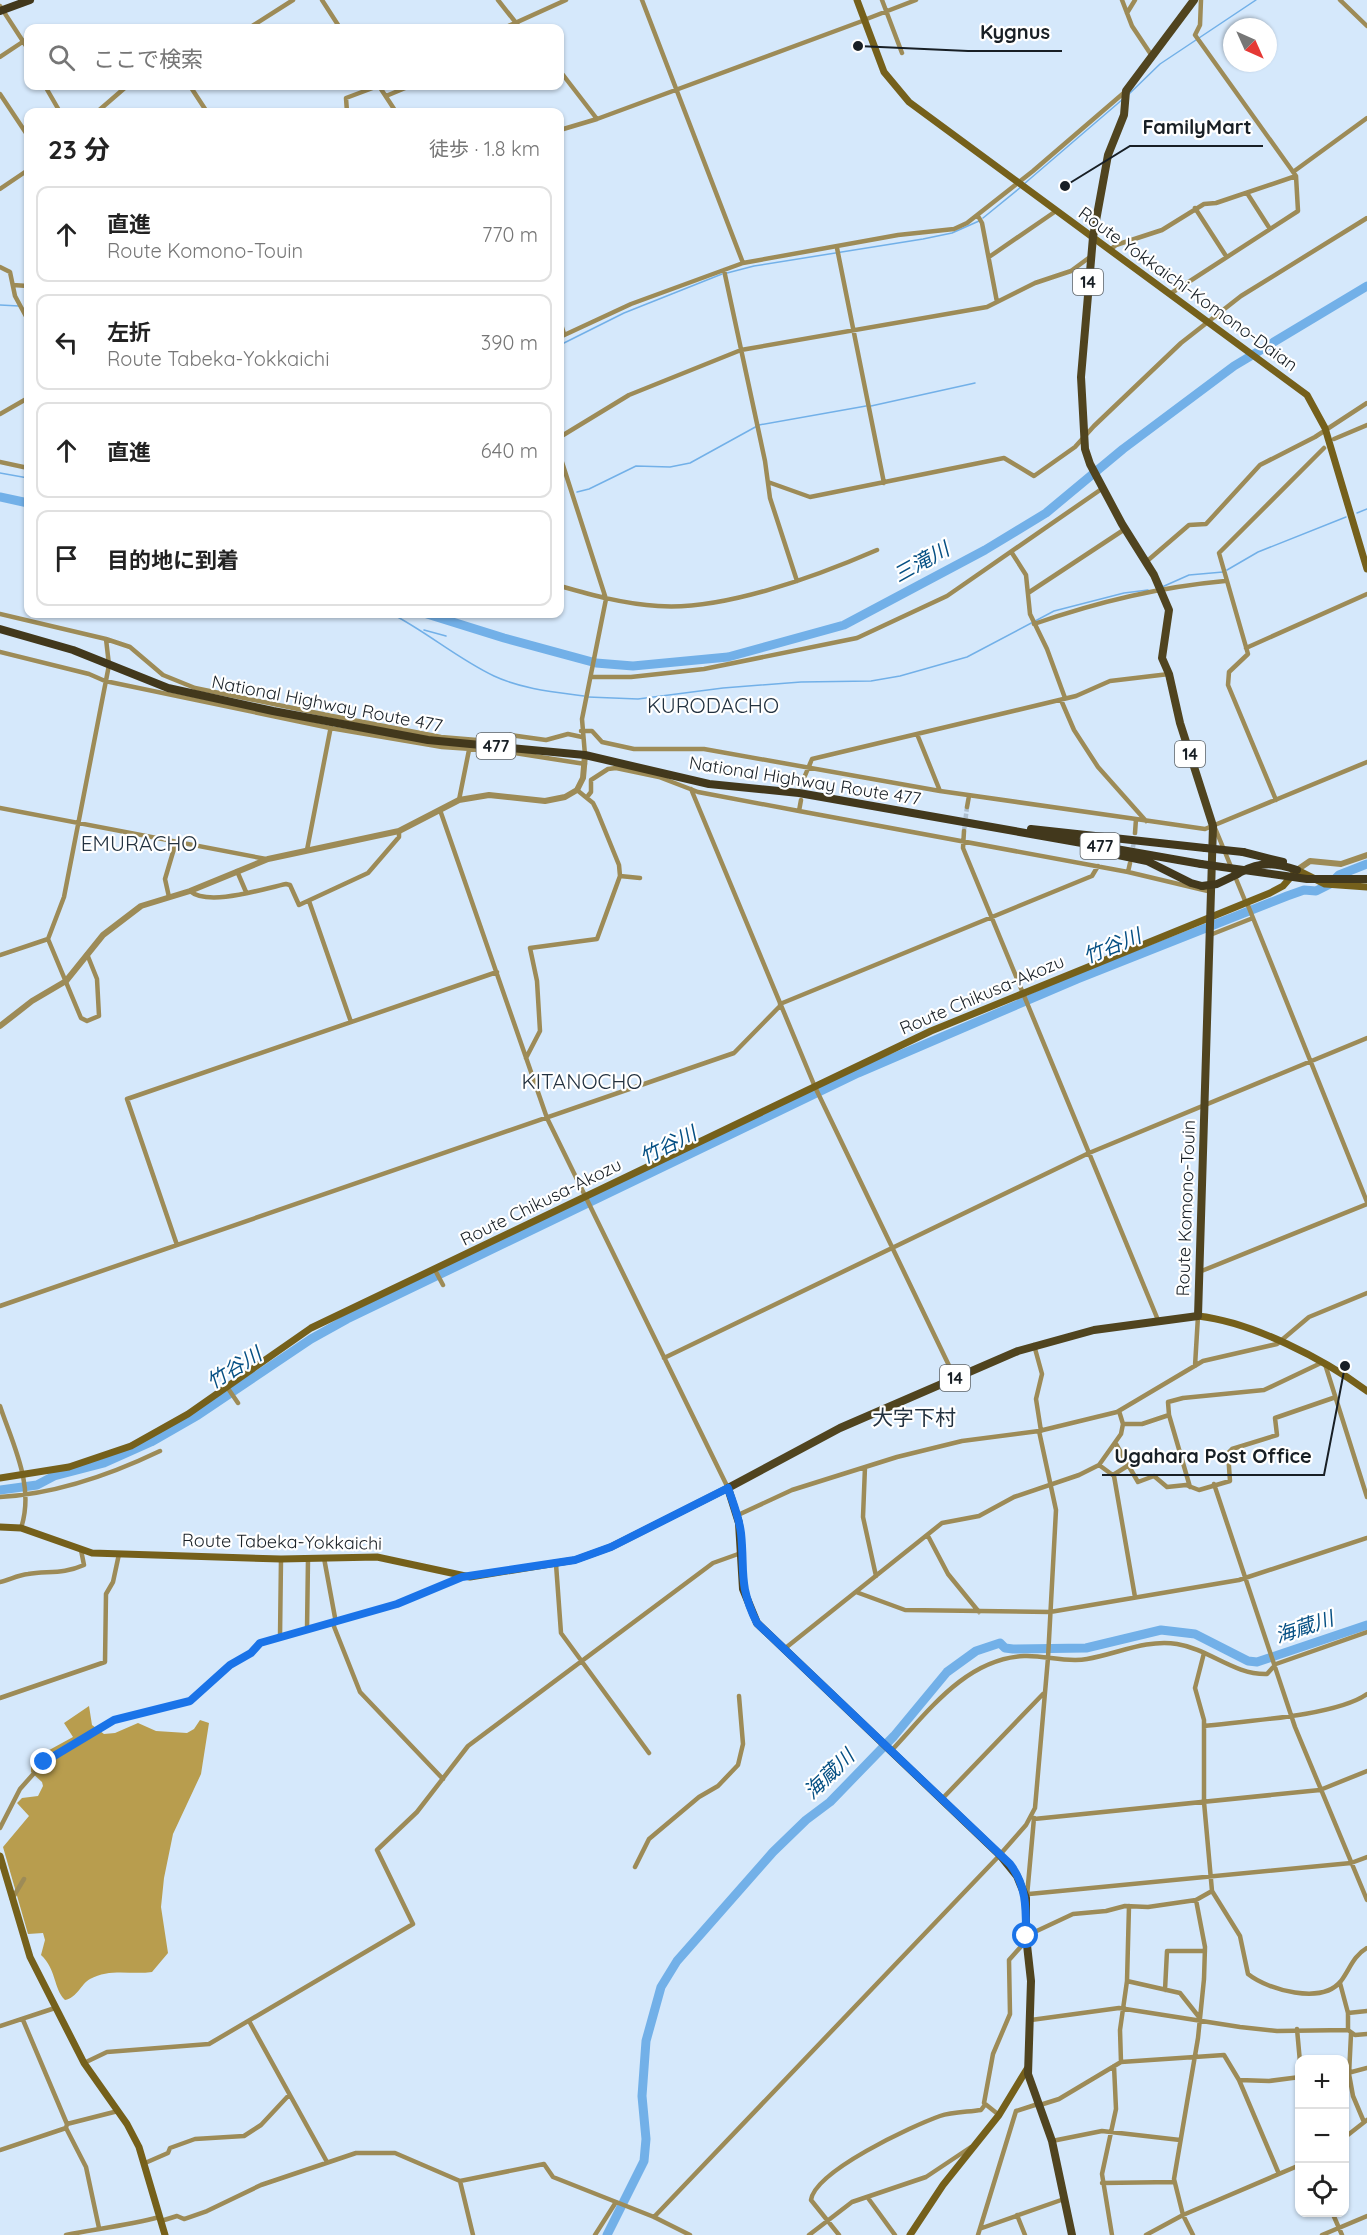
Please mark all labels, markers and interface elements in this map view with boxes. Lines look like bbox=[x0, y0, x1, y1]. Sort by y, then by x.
callout: Kygnus bbox=[968, 13, 1062, 51]
north arrow bbox=[1223, 18, 1277, 72]
text: Kygnus bbox=[980, 19, 1050, 44]
search box bbox=[24, 24, 564, 90]
icon: search bbox=[45, 41, 78, 74]
text: ここで検索 bbox=[93, 45, 203, 73]
callout: FamilyMart bbox=[1130, 108, 1263, 146]
text: FamilyMart bbox=[1142, 114, 1252, 139]
text: 23 分 bbox=[48, 133, 110, 166]
text: 徒歩 · 1.8 km bbox=[429, 136, 540, 161]
street label: Route Yokkaichi-Komono-Daian bbox=[1074, 201, 1303, 376]
text: 直進 bbox=[107, 210, 151, 238]
icon: ahead bbox=[50, 218, 83, 251]
text: 770 m bbox=[482, 222, 538, 247]
text: Route Komono-Touin bbox=[107, 238, 303, 263]
road number: 14 bbox=[1073, 269, 1103, 295]
text: 左折 bbox=[107, 318, 151, 346]
icon: left bbox=[50, 326, 83, 359]
text: 390 m bbox=[481, 330, 538, 355]
text: Route Tabeka-Yokkaichi bbox=[107, 346, 329, 371]
icon: ahead bbox=[50, 434, 83, 467]
text: 直進 bbox=[107, 438, 151, 466]
text: 640 m bbox=[481, 438, 538, 463]
water label: 三滝川 bbox=[888, 535, 955, 587]
icon: arrive bbox=[50, 542, 83, 575]
text: 目的地に到着 bbox=[107, 546, 239, 574]
street label: National Highway Route 477 bbox=[210, 670, 444, 737]
district label: KURODACHO bbox=[647, 692, 779, 718]
road number: 477 bbox=[476, 733, 516, 759]
road number: 14 bbox=[1175, 741, 1205, 767]
street label: National Highway Route 477 bbox=[687, 751, 923, 810]
district label: EMURACHO bbox=[81, 830, 197, 856]
road number: 477 bbox=[1080, 833, 1120, 859]
water label: 竹谷川 bbox=[1079, 922, 1146, 968]
street label: Route Chikusa-Akozu bbox=[896, 949, 1068, 1040]
district label: KITANOCHO bbox=[522, 1068, 642, 1094]
water label: 竹谷川 bbox=[635, 1119, 702, 1169]
street label: Route Komono-Touin bbox=[1171, 1119, 1200, 1297]
street label: Route Chikusa-Akozu bbox=[456, 1152, 625, 1251]
water label: 竹谷川 bbox=[202, 1340, 267, 1394]
road number: 14 bbox=[940, 1365, 970, 1391]
district label: 大字下村 bbox=[872, 1404, 956, 1430]
callout: Ugahara Post Office bbox=[1102, 1437, 1324, 1475]
text: Ugahara Post Office bbox=[1114, 1443, 1312, 1468]
street label: Route Tabeka-Yokkaichi bbox=[182, 1528, 382, 1555]
water label: 海蔵川 bbox=[1271, 1605, 1338, 1648]
water label: 海蔵川 bbox=[798, 1742, 860, 1803]
route end bbox=[30, 1748, 56, 1774]
route start bbox=[1012, 1922, 1038, 1948]
map controls bbox=[1295, 2055, 1349, 2217]
button: + bbox=[1295, 2055, 1349, 2109]
button: − bbox=[1295, 2109, 1349, 2163]
button: locate bbox=[1295, 2163, 1349, 2217]

